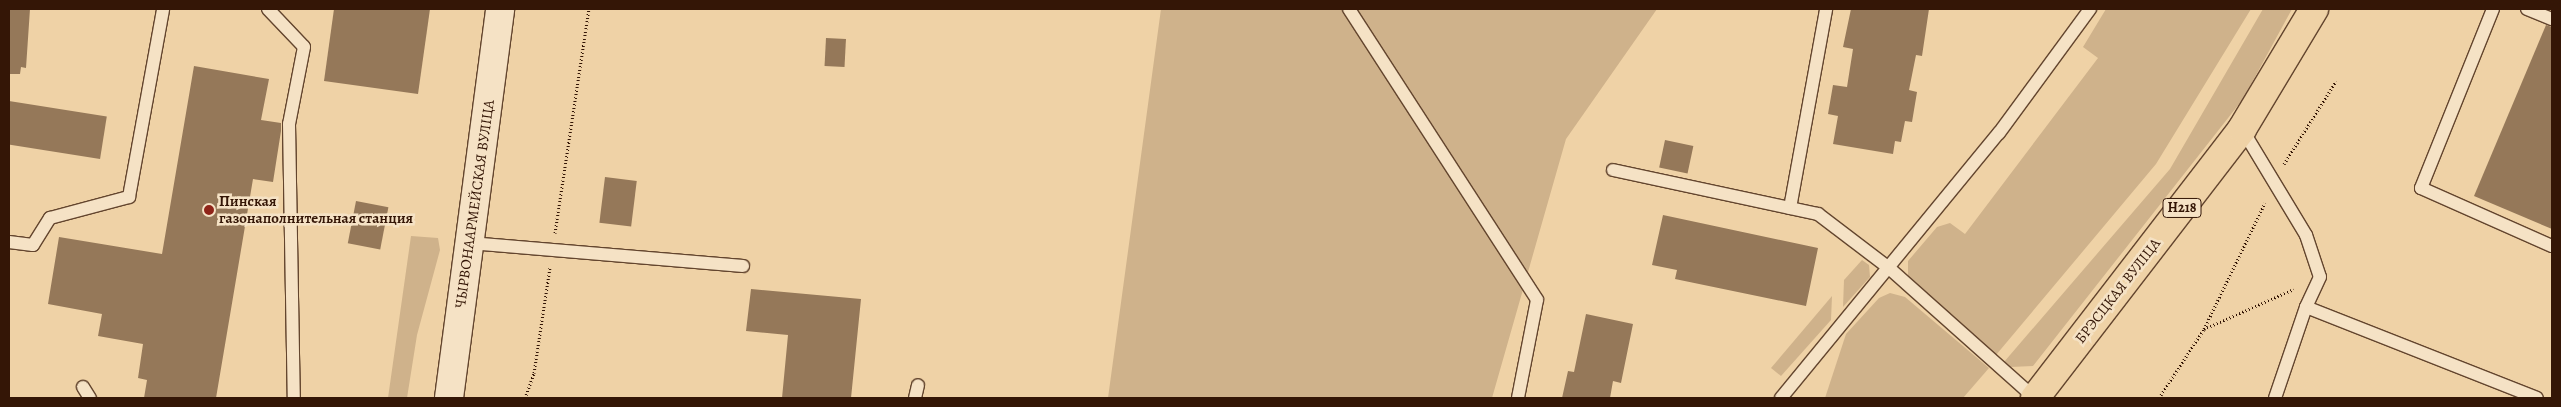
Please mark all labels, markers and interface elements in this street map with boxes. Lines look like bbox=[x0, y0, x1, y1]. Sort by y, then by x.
street label: ЧЫРВОНААРМЕЙСКАЯ ВУЛІЦА bbox=[451, 99, 499, 309]
place label: Пинская газонаполнительная станция bbox=[219, 192, 413, 227]
road number: Н218 bbox=[2162, 197, 2202, 220]
marker: Пинская газонаполнительная станция bbox=[203, 204, 215, 216]
street label: БРЭСЦКАЯ ВУЛІЦА bbox=[2071, 235, 2165, 347]

